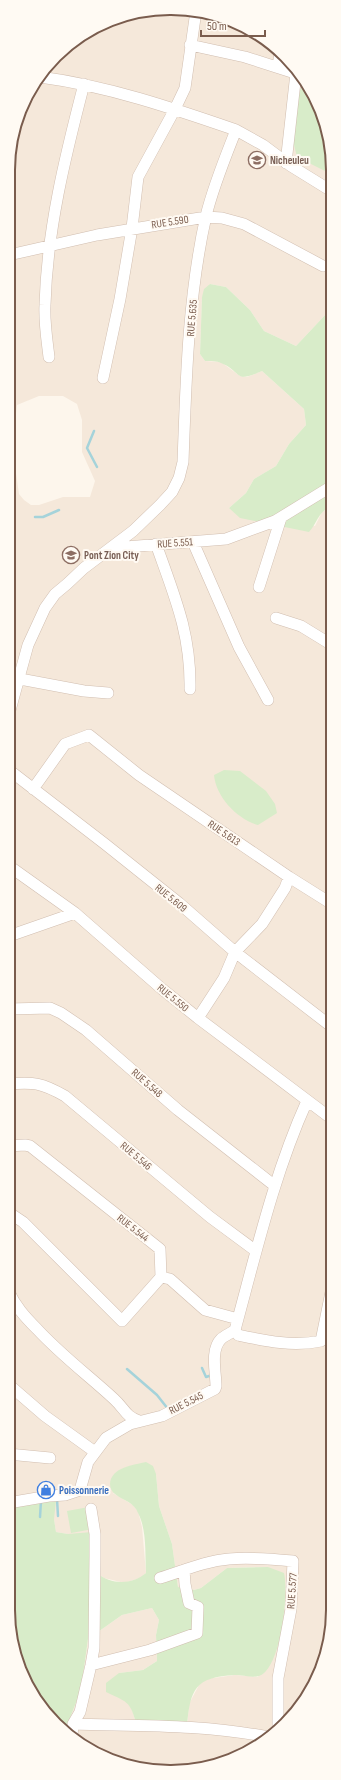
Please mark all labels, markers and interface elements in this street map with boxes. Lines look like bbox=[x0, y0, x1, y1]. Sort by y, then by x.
scale bar bbox=[201, 12, 265, 38]
text: 50 m bbox=[207, 19, 227, 34]
school or university icon: Nicheuleu bbox=[247, 150, 267, 170]
place label: Nicheuleu bbox=[270, 154, 309, 167]
street label: RUE 5.590 bbox=[151, 213, 190, 231]
street label: RUE 5.635 bbox=[184, 299, 200, 337]
street label: RUE 5.551 bbox=[157, 535, 193, 551]
school or university icon: Pont Zion City bbox=[61, 545, 81, 565]
place label: Pont Zion City bbox=[84, 549, 139, 562]
street label: RUE 5.613 bbox=[205, 817, 243, 849]
street label: RUE 5.609 bbox=[152, 881, 190, 915]
street label: RUE 5.550 bbox=[155, 981, 191, 1015]
street label: RUE 5.548 bbox=[129, 1066, 165, 1100]
street label: RUE 5.546 bbox=[118, 1139, 154, 1173]
street label: RUE 5.544 bbox=[114, 1212, 152, 1245]
street label: RUE 5.545 bbox=[167, 1389, 205, 1417]
shop icon: Poissonnerie bbox=[36, 1480, 56, 1500]
place label: Poissonnerie bbox=[59, 1484, 109, 1497]
street label: RUE 5.577 bbox=[284, 1572, 300, 1610]

